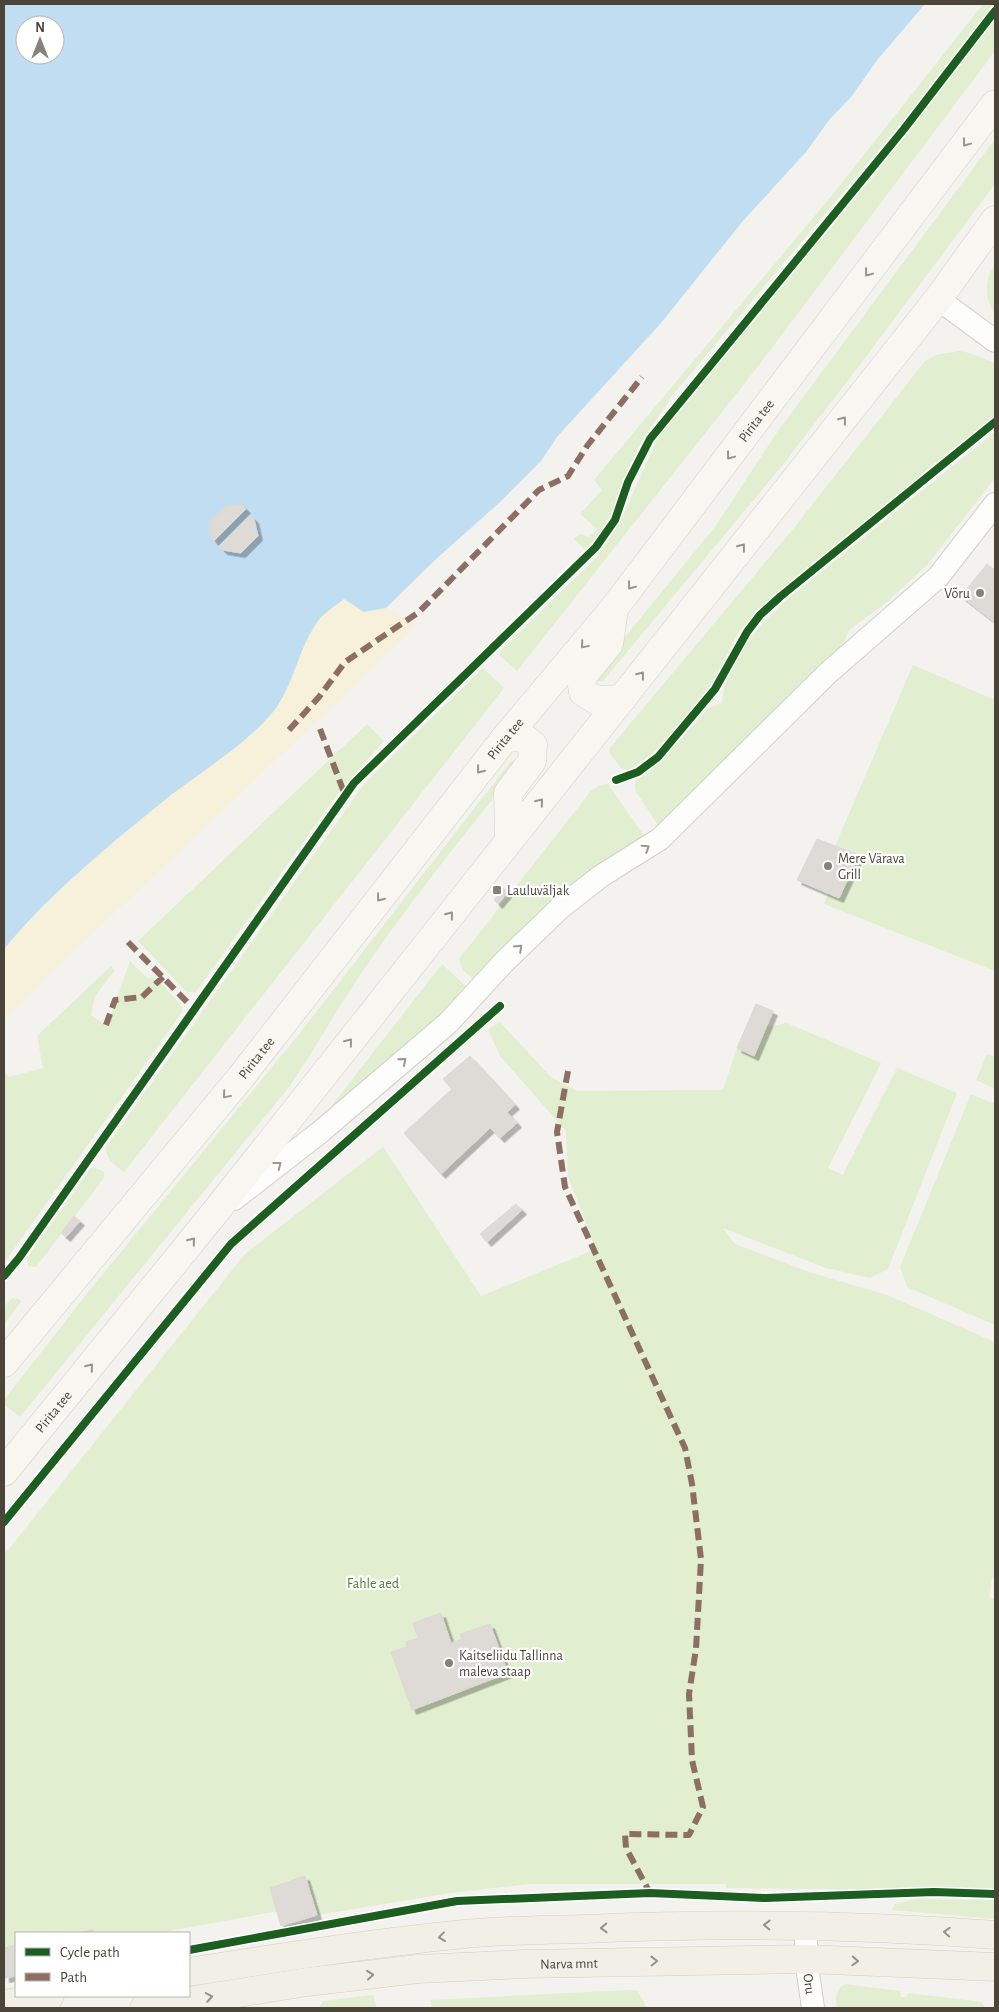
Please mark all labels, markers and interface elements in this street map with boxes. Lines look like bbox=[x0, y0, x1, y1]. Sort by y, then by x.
north arrow bbox=[15, 15, 65, 65]
text: N bbox=[35, 21, 45, 35]
one-way arrow bbox=[963, 137, 972, 147]
one-way arrow bbox=[866, 267, 874, 276]
street label: Pirita tee bbox=[736, 397, 777, 445]
one-way arrow bbox=[837, 417, 845, 426]
one-way arrow bbox=[727, 450, 736, 460]
one-way arrow bbox=[736, 544, 744, 553]
one-way arrow bbox=[629, 580, 637, 589]
place label: Võru bbox=[944, 587, 970, 601]
marker: Võru bbox=[974, 587, 986, 599]
one-way arrow bbox=[580, 639, 589, 648]
one-way arrow bbox=[635, 671, 644, 681]
street label: Pirita tee bbox=[485, 715, 527, 762]
one-way arrow bbox=[478, 764, 486, 773]
one-way arrow bbox=[534, 799, 542, 808]
one-way arrow bbox=[641, 844, 650, 854]
place label: Mere Värava Grill bbox=[838, 852, 905, 882]
marker: Mere Värava Grill bbox=[822, 860, 834, 872]
marker: Lauluväljak bbox=[491, 884, 503, 896]
place label: Lauluväljak bbox=[507, 884, 570, 898]
one-way arrow bbox=[378, 892, 386, 901]
one-way arrow bbox=[445, 912, 453, 921]
one-way arrow bbox=[513, 945, 522, 954]
street label: Pirita tee bbox=[236, 1035, 277, 1082]
one-way arrow bbox=[343, 1039, 351, 1048]
one-way arrow bbox=[397, 1058, 406, 1067]
one-way arrow bbox=[224, 1089, 232, 1098]
one-way arrow bbox=[272, 1162, 282, 1171]
one-way arrow bbox=[187, 1237, 196, 1246]
one-way arrow bbox=[85, 1364, 93, 1373]
street label: Pirita tee bbox=[33, 1389, 75, 1436]
park label: Fahle aed bbox=[347, 1577, 399, 1591]
place label: Kaitseliidu Tallinna maleva staap bbox=[459, 1649, 563, 1679]
marker: Kaitseliidu Tallinna maleva staap bbox=[443, 1657, 455, 1669]
one-way arrow bbox=[762, 1920, 770, 1930]
one-way arrow bbox=[600, 1922, 608, 1933]
one-way arrow bbox=[942, 1927, 950, 1938]
one-way arrow bbox=[438, 1931, 446, 1941]
legend bbox=[15, 1932, 190, 1997]
text: Cycle path bbox=[60, 1945, 120, 1960]
one-way arrow bbox=[651, 1956, 659, 1967]
one-way arrow bbox=[851, 1956, 859, 1966]
street label: Narva mnt bbox=[540, 1957, 599, 1972]
text: Path bbox=[60, 1970, 87, 1985]
one-way arrow bbox=[366, 1970, 374, 1981]
street label: Oru bbox=[800, 1973, 817, 1995]
one-way arrow bbox=[205, 1993, 213, 2003]

